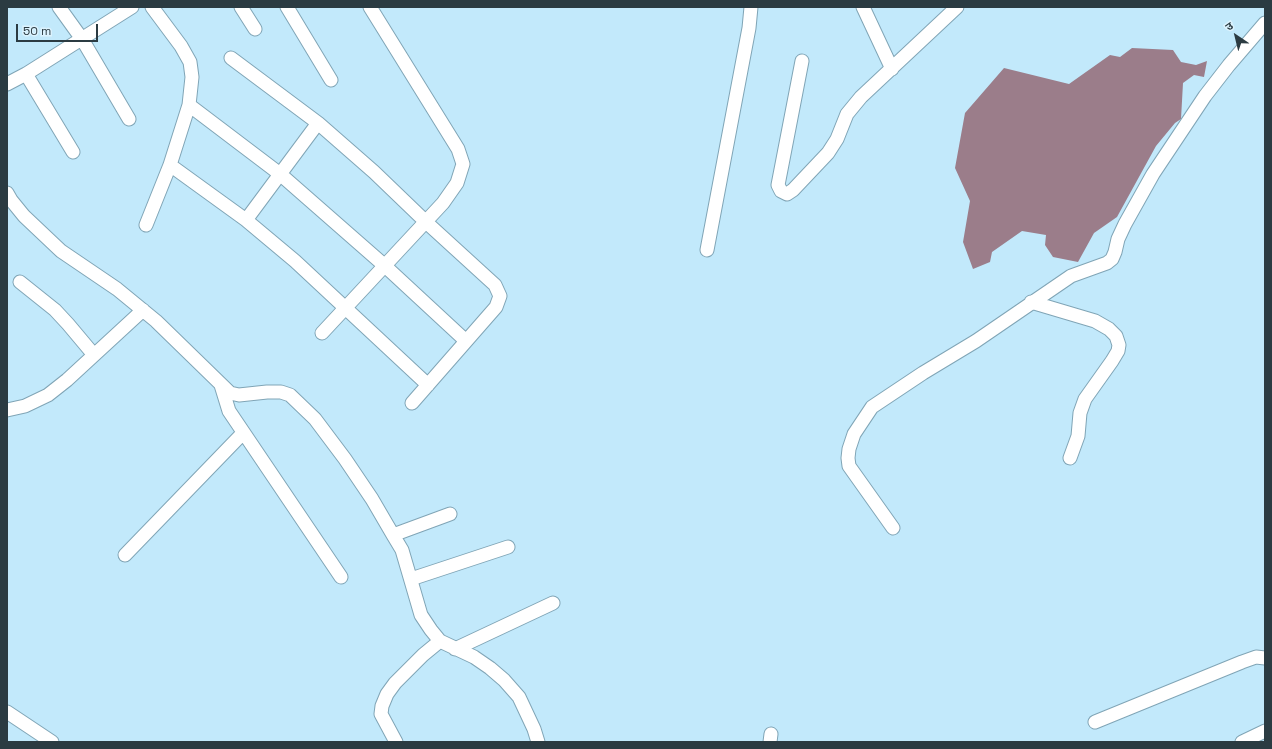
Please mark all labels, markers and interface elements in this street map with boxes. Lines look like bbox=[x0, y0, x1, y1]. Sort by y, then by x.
scale bar bbox=[18, 16, 100, 42]
north arrow bbox=[1216, 16, 1256, 56]
text: उ bbox=[1222, 19, 1236, 34]
text: 50 m bbox=[23, 23, 51, 39]

